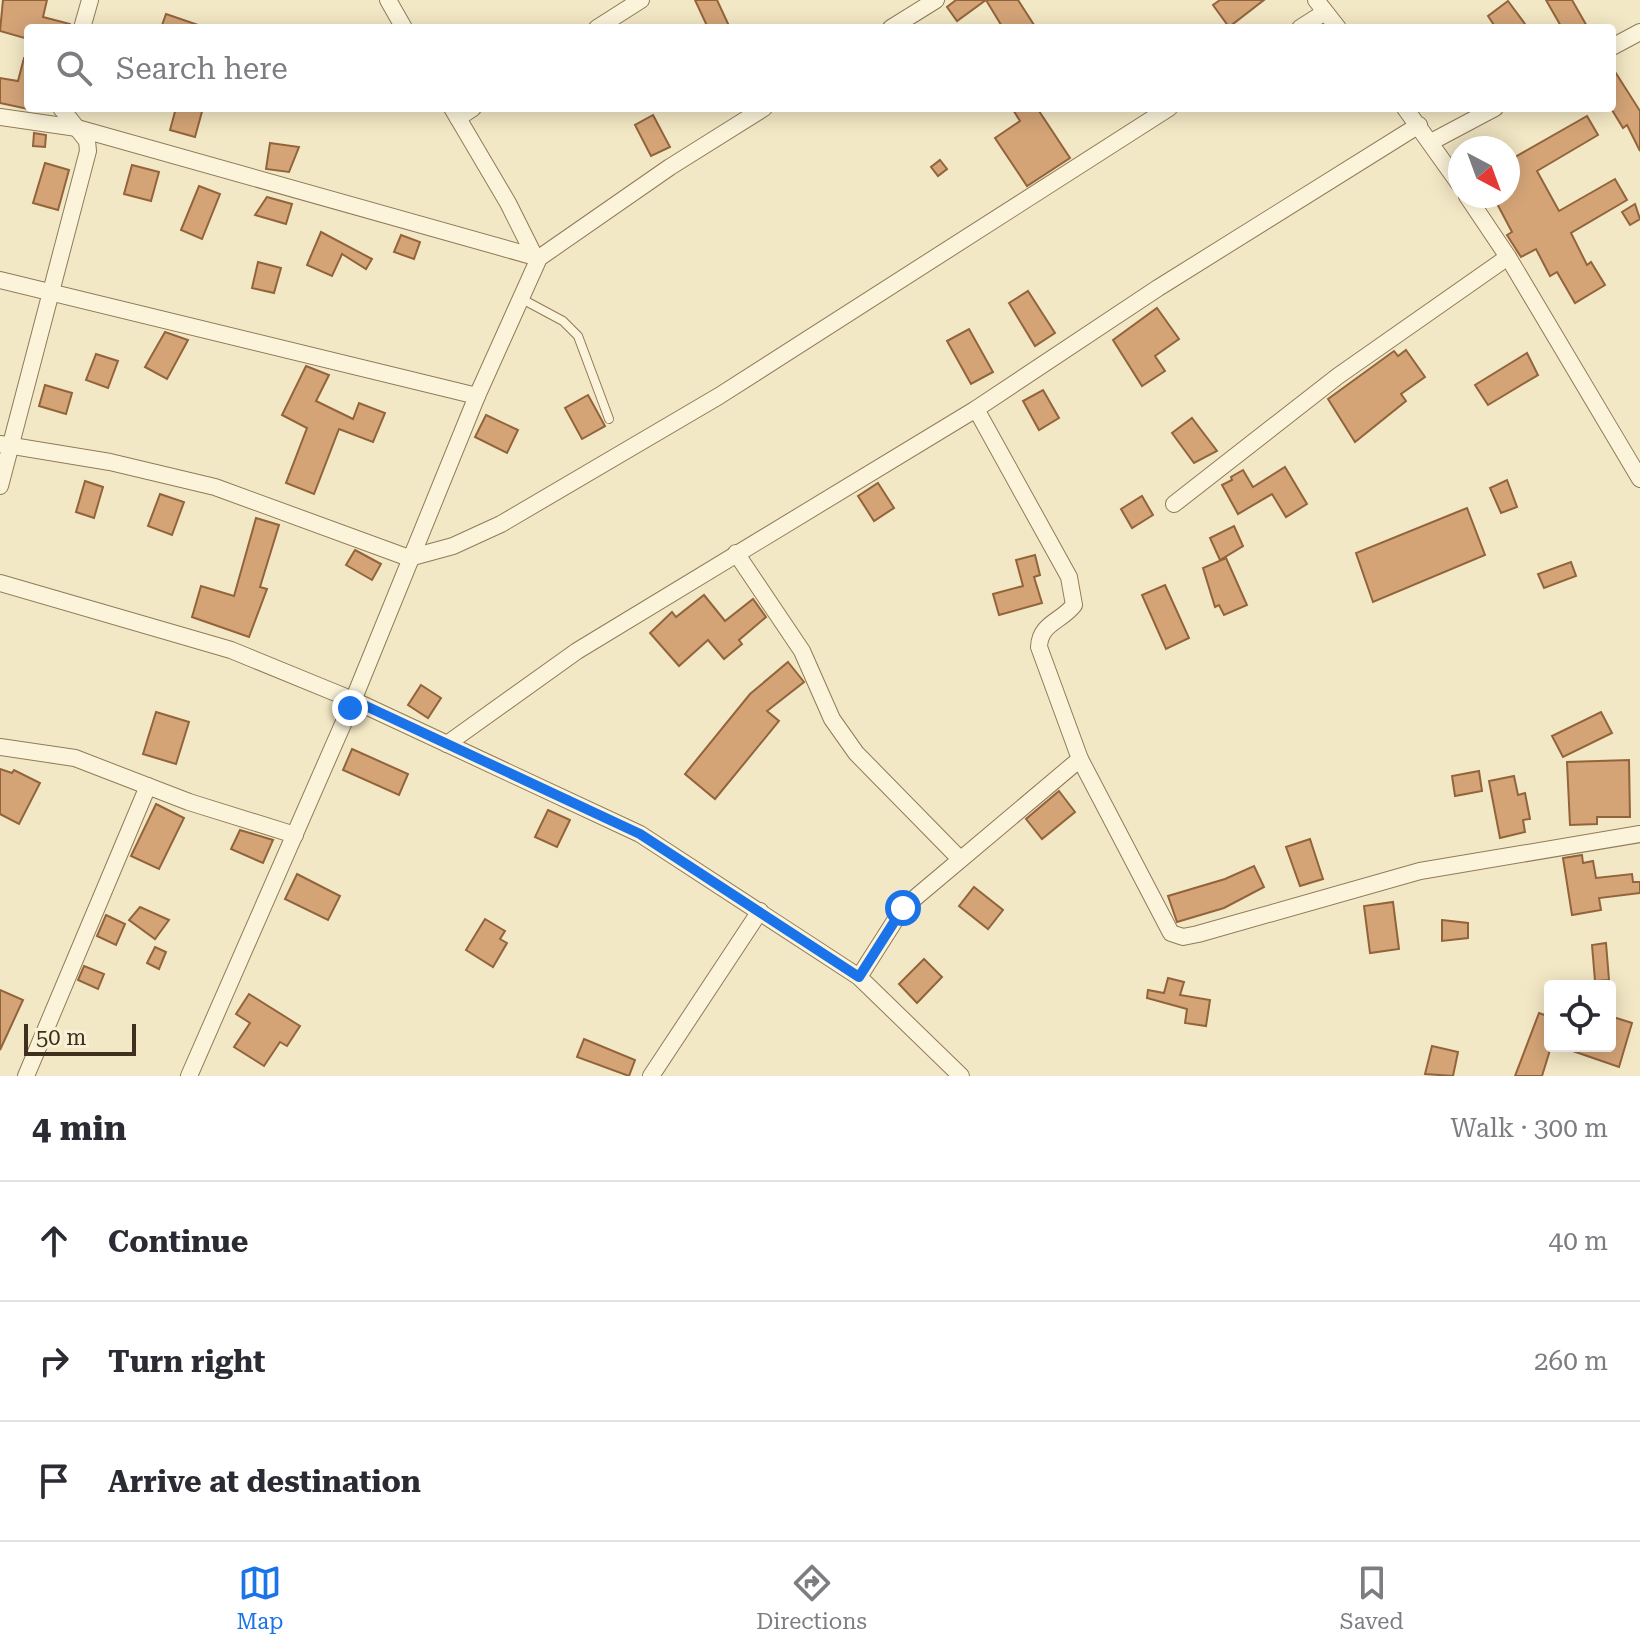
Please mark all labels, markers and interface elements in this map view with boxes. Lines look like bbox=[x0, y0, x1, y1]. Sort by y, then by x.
search box bbox=[24, 24, 1616, 112]
icon: search bbox=[52, 46, 96, 90]
text: Search here bbox=[116, 51, 288, 86]
north arrow bbox=[1448, 136, 1520, 208]
route end bbox=[332, 690, 368, 726]
route start bbox=[885, 890, 921, 926]
map controls bbox=[1544, 980, 1616, 1052]
button: locate bbox=[1544, 980, 1616, 1052]
scale bar bbox=[24, 1020, 136, 1056]
text: 50 m bbox=[36, 1025, 86, 1050]
text: 4 min bbox=[32, 1108, 127, 1148]
text: Walk · 300 m bbox=[1450, 1113, 1608, 1143]
icon: ahead bbox=[32, 1219, 76, 1263]
text: Continue bbox=[108, 1224, 248, 1259]
text: 40 m bbox=[1549, 1226, 1608, 1256]
icon: right bbox=[32, 1339, 76, 1383]
text: Turn right bbox=[108, 1344, 265, 1379]
text: 260 m bbox=[1534, 1346, 1608, 1376]
icon: arrive bbox=[32, 1459, 76, 1503]
text: Arrive at destination bbox=[108, 1464, 421, 1499]
tab: Map bbox=[236, 1561, 283, 1634]
tab: Directions bbox=[756, 1561, 867, 1634]
tab: Saved bbox=[1340, 1561, 1404, 1634]

